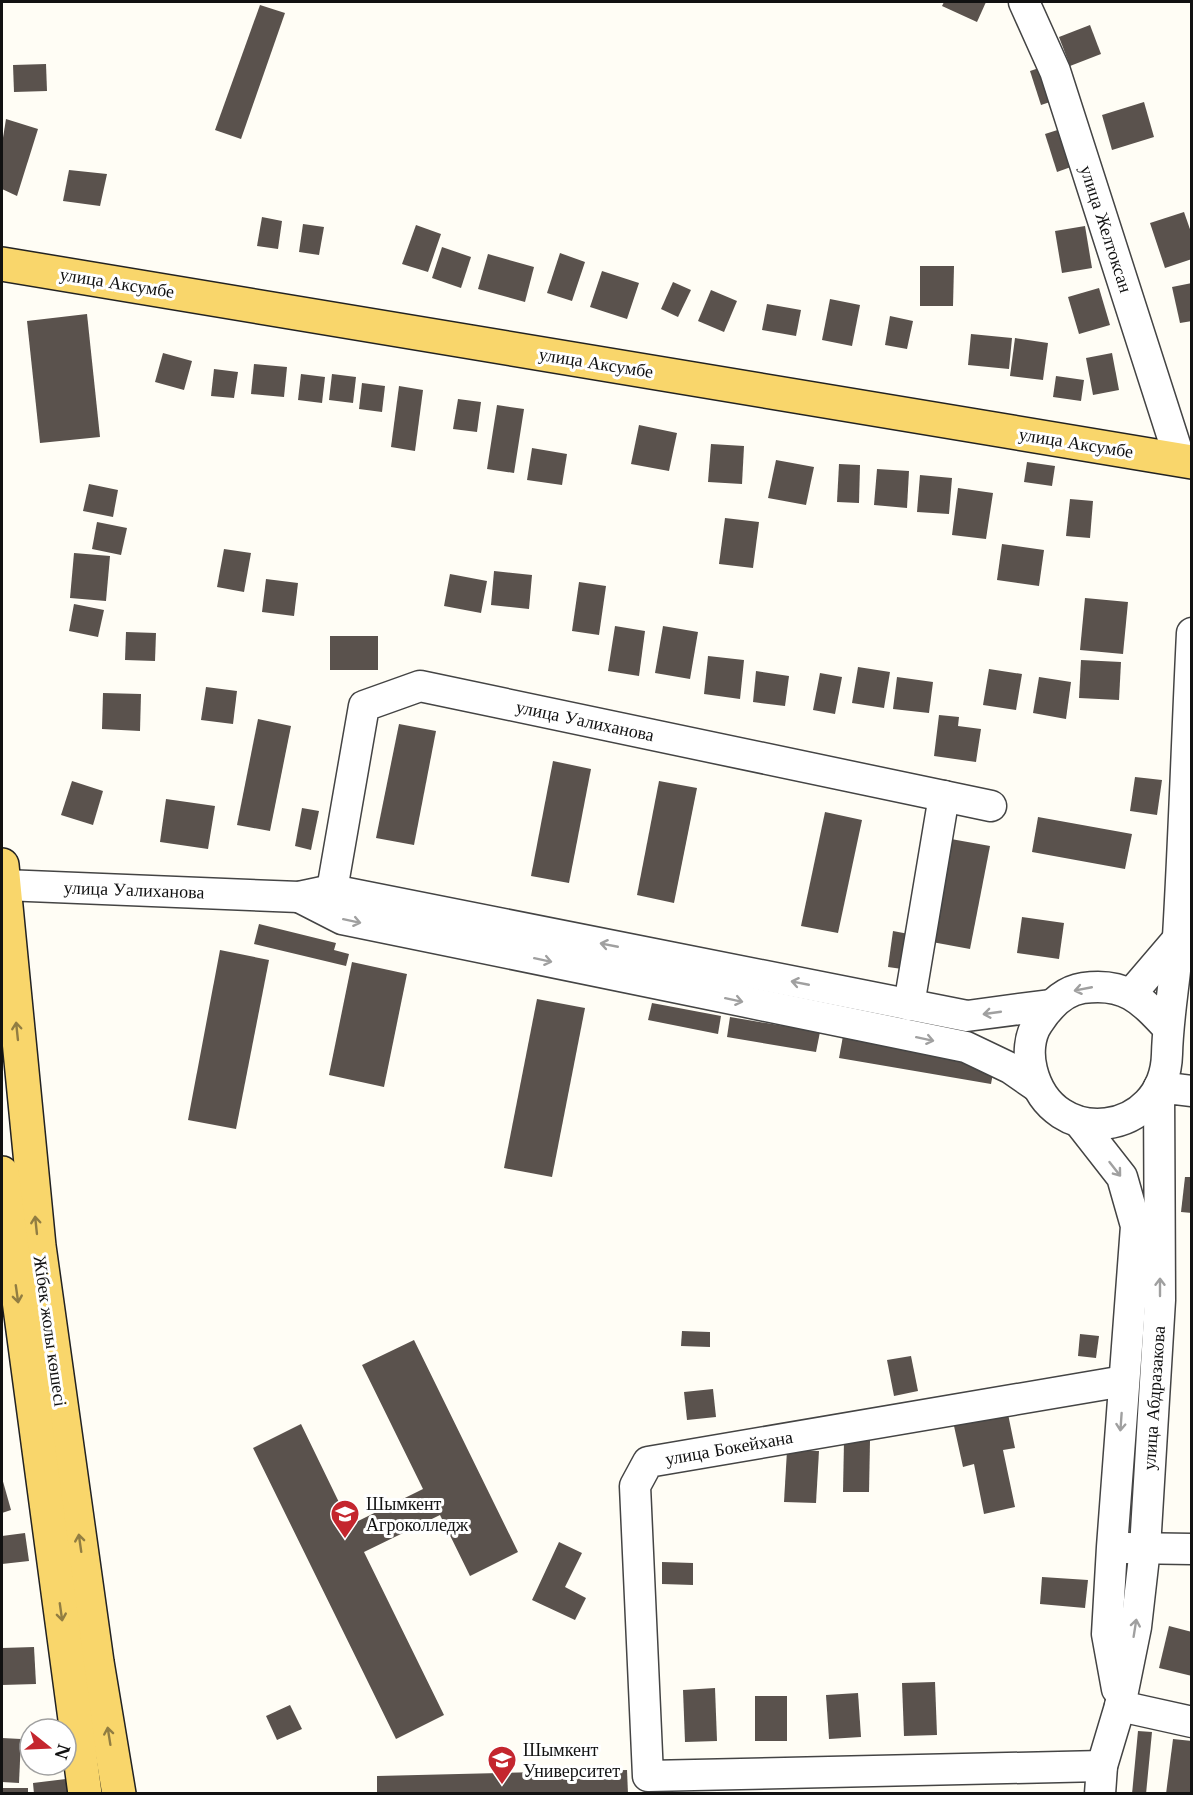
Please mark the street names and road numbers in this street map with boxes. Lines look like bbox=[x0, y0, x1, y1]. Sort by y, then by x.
street label: улица Желтоксан bbox=[1075, 163, 1137, 296]
street label: улица Аксумбе bbox=[58, 263, 176, 303]
street label: улица Аксумбе bbox=[537, 343, 655, 383]
street label: улица Аксумбе bbox=[1017, 423, 1135, 463]
street label: улица Уалиханова bbox=[514, 696, 656, 746]
street label: улица Уалиханова bbox=[63, 877, 205, 903]
street label: Жібек жолы көшесі bbox=[29, 1254, 71, 1408]
street label: улица Абдразакова bbox=[1138, 1325, 1170, 1471]
street label: улица Бокейхана bbox=[663, 1426, 795, 1470]

